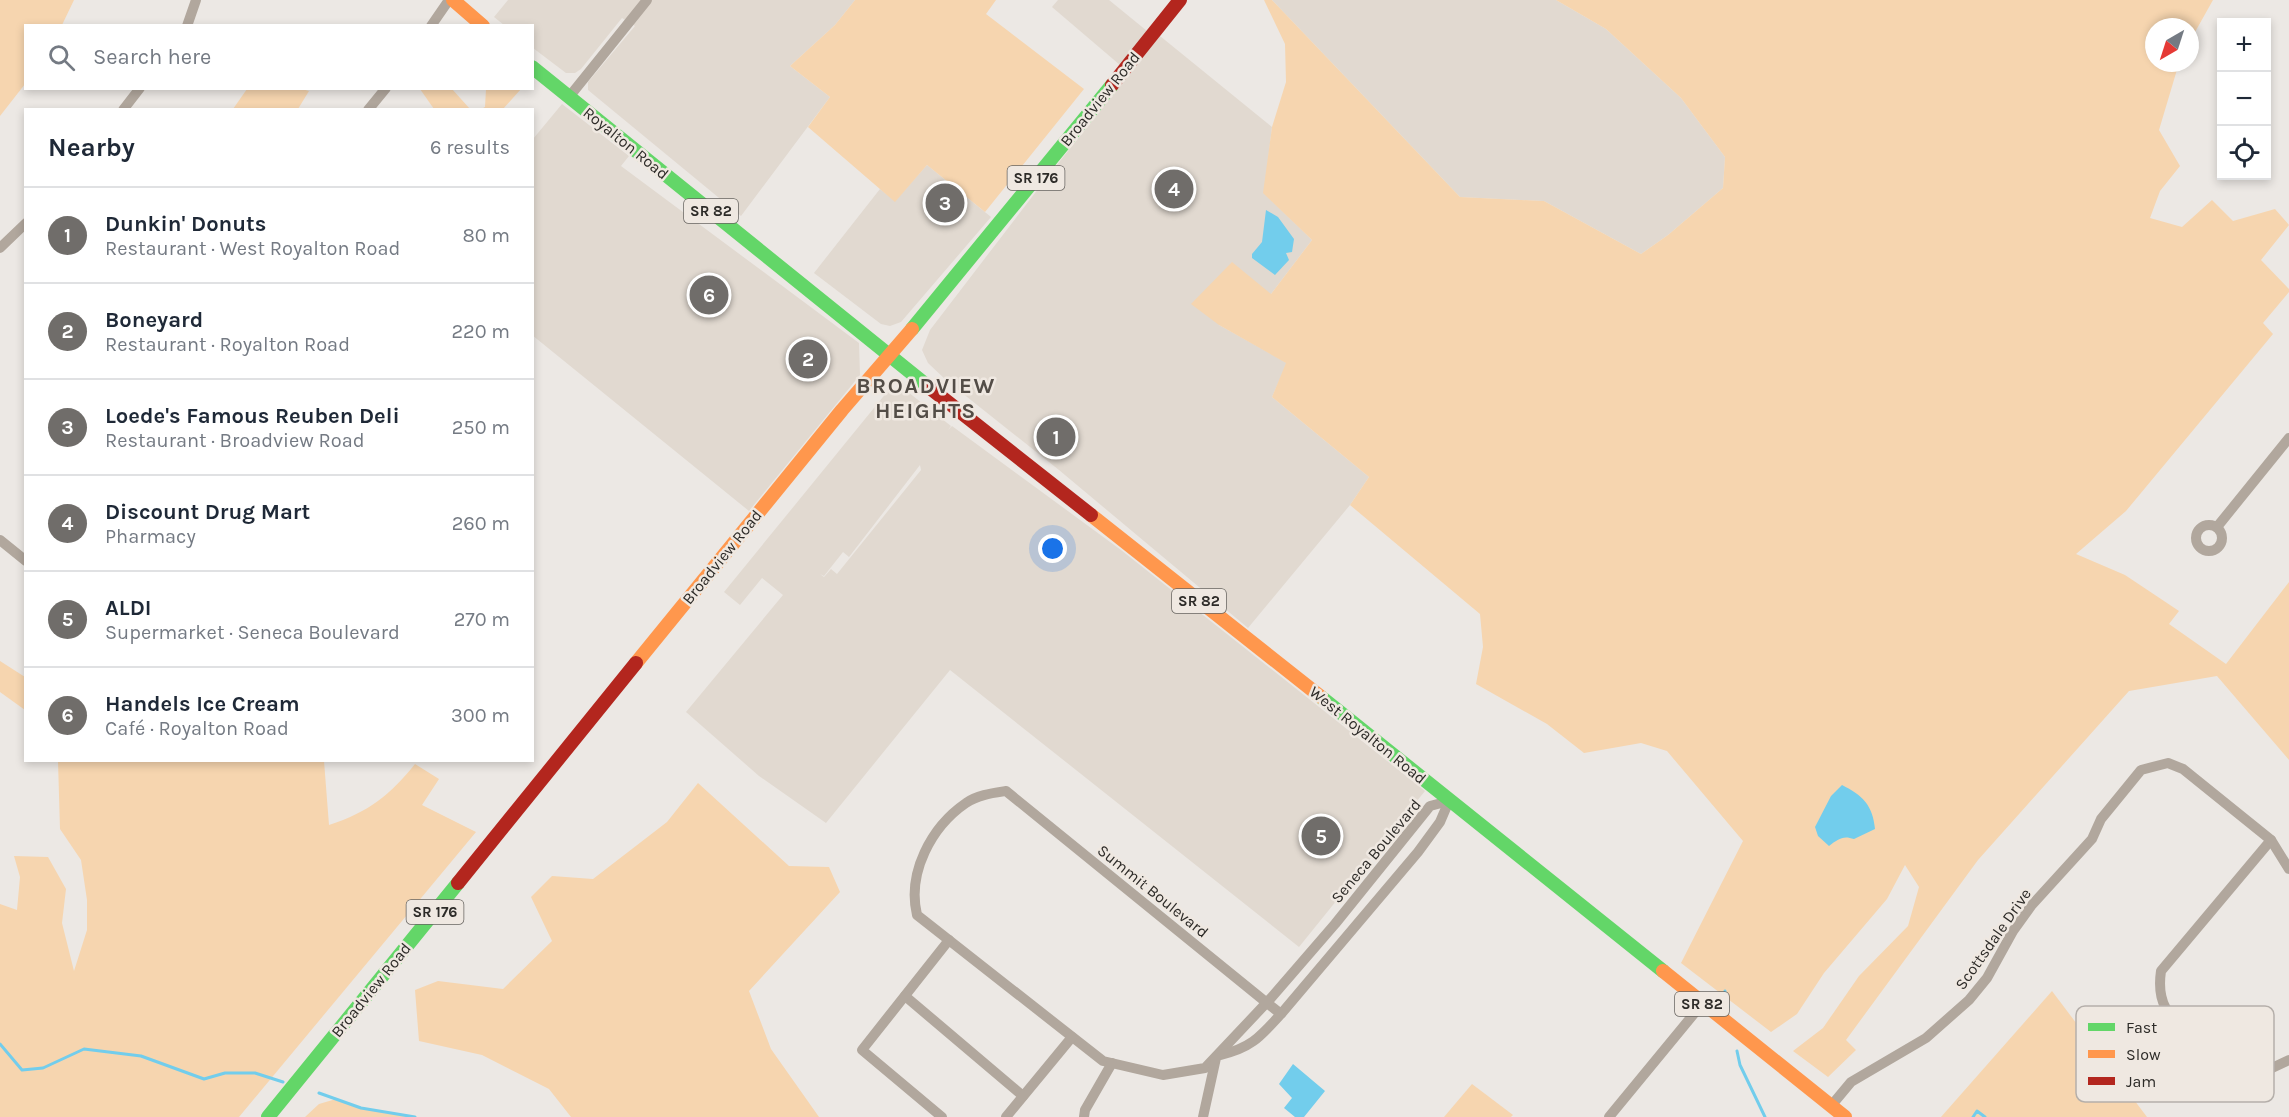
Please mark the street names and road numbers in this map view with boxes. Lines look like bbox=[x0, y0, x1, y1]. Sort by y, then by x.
street label: Broadview Road bbox=[1056, 48, 1144, 150]
street label: Royalton Road bbox=[579, 103, 673, 183]
road number: SR 176 bbox=[1008, 166, 1064, 190]
road number: SR 82 bbox=[684, 199, 738, 223]
street label: Broadview Road bbox=[678, 506, 766, 608]
road number: SR 82 bbox=[1172, 589, 1226, 613]
street label: West Royalton Road bbox=[1306, 682, 1430, 788]
street label: Seneca Boulevard bbox=[1327, 795, 1425, 907]
street label: Summit Boulevard bbox=[1094, 840, 1212, 942]
street label: Scottsdale Drive bbox=[1951, 885, 2035, 993]
road number: SR 176 bbox=[406, 900, 464, 924]
street label: Broadview Road bbox=[327, 939, 415, 1041]
road number: SR 82 bbox=[1675, 992, 1729, 1016]

